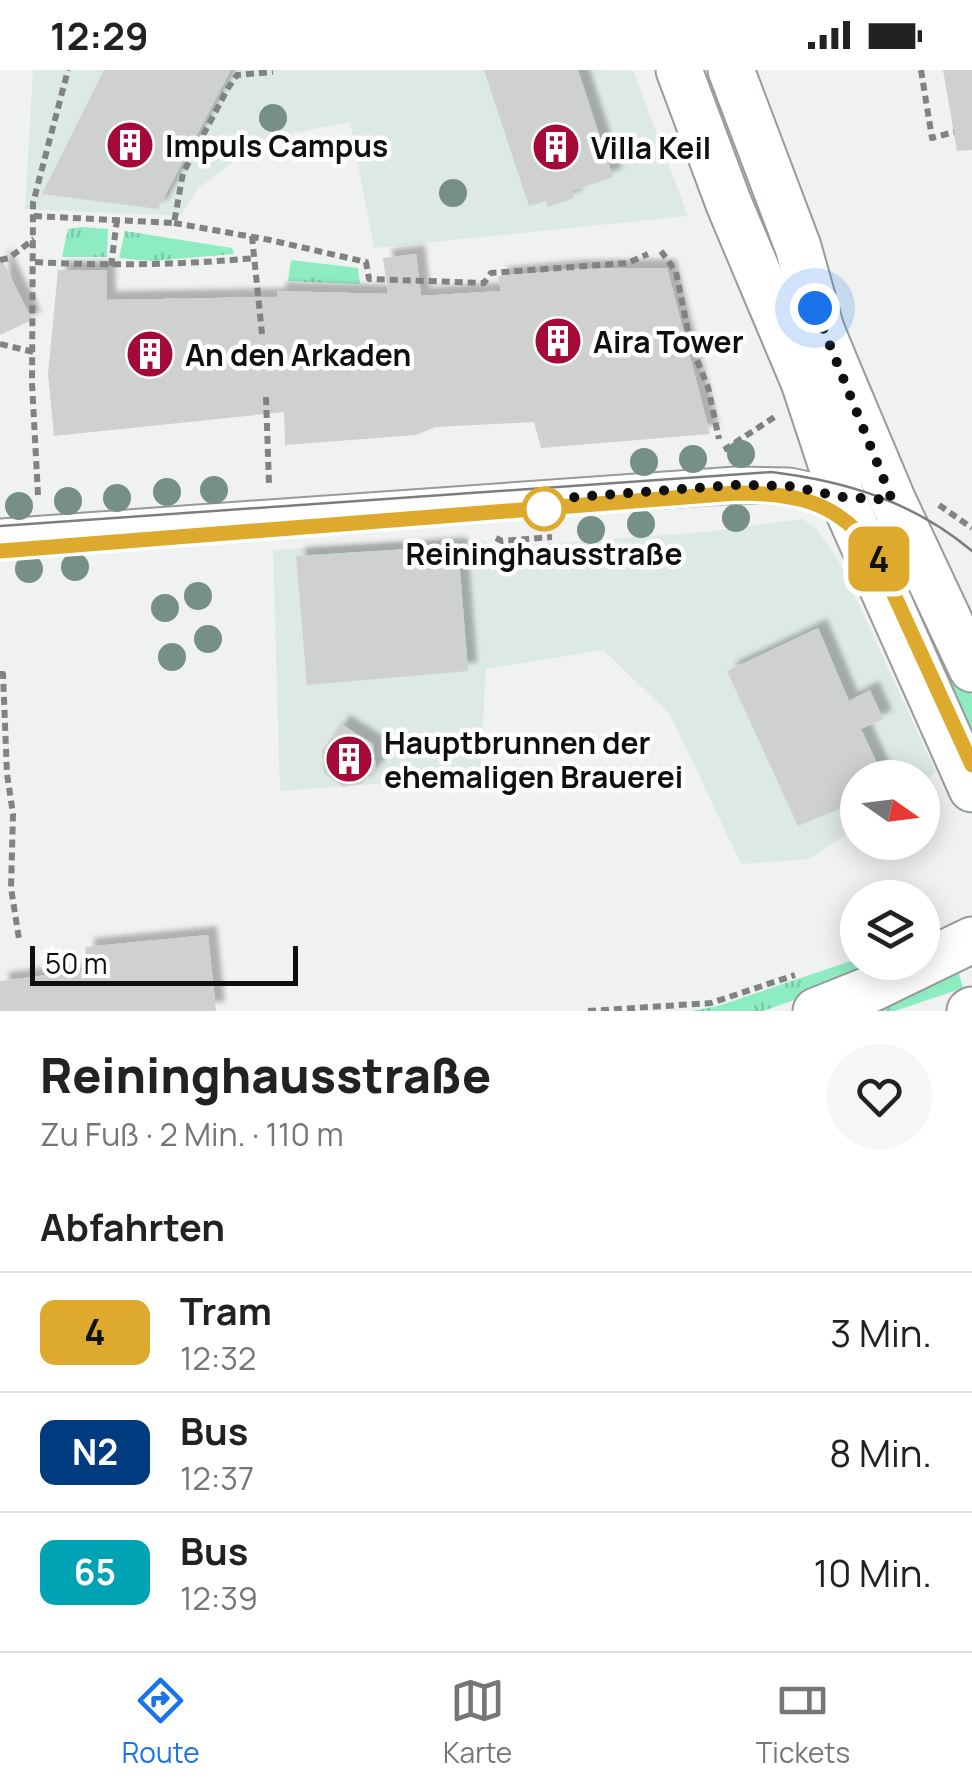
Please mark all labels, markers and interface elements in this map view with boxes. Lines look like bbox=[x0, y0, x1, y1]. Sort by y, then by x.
text: 12:29 bbox=[50, 9, 149, 61]
building icon: Impuls Campus bbox=[104, 119, 156, 171]
building icon: Villa Keil bbox=[530, 121, 582, 173]
place label: Impuls Campus bbox=[165, 125, 388, 166]
place label: Villa Keil bbox=[591, 127, 711, 168]
your location bbox=[790, 283, 840, 333]
building icon: Aira Tower bbox=[532, 315, 584, 367]
place label: Aira Tower bbox=[593, 321, 744, 362]
building icon: An den Arkaden bbox=[124, 328, 176, 380]
place label: An den Arkaden bbox=[185, 334, 411, 375]
marker: Reininghausstraße bbox=[523, 488, 565, 530]
line badge: 4 bbox=[846, 526, 912, 592]
place label: Reininghausstraße bbox=[406, 533, 682, 574]
text: 4 bbox=[868, 535, 890, 583]
place label: Hauptbrunnen der ehemaligen Brauerei bbox=[384, 722, 683, 797]
building icon: Hauptbrunnen der ehemaligen Brauerei bbox=[323, 733, 375, 785]
north arrow bbox=[840, 760, 940, 860]
map controls bbox=[840, 760, 940, 980]
button: layers bbox=[840, 880, 940, 980]
scale bar bbox=[30, 941, 298, 986]
text: 50 m bbox=[45, 944, 108, 982]
text: Reininghausstraße bbox=[40, 1042, 491, 1107]
button: heart bbox=[827, 1044, 932, 1149]
text: Zu Fuß · 2 Min. · 110 m bbox=[40, 1112, 344, 1156]
text: Abfahrten bbox=[40, 1200, 225, 1252]
text: Tram bbox=[180, 1284, 272, 1336]
text: 3 Min. bbox=[830, 1306, 932, 1358]
text: 4 bbox=[84, 1308, 106, 1356]
text: 12:32 bbox=[180, 1336, 256, 1380]
text: Bus bbox=[180, 1404, 248, 1456]
text: 8 Min. bbox=[829, 1426, 932, 1478]
text: N2 bbox=[72, 1428, 118, 1476]
text: 12:37 bbox=[180, 1456, 254, 1500]
text: Bus bbox=[180, 1524, 248, 1576]
text: 10 Min. bbox=[813, 1546, 932, 1598]
text: 65 bbox=[74, 1548, 116, 1596]
text: 12:39 bbox=[180, 1576, 258, 1620]
tab: Route bbox=[122, 1673, 200, 1771]
tab: Karte bbox=[443, 1673, 512, 1771]
tab: Tickets bbox=[756, 1673, 850, 1771]

